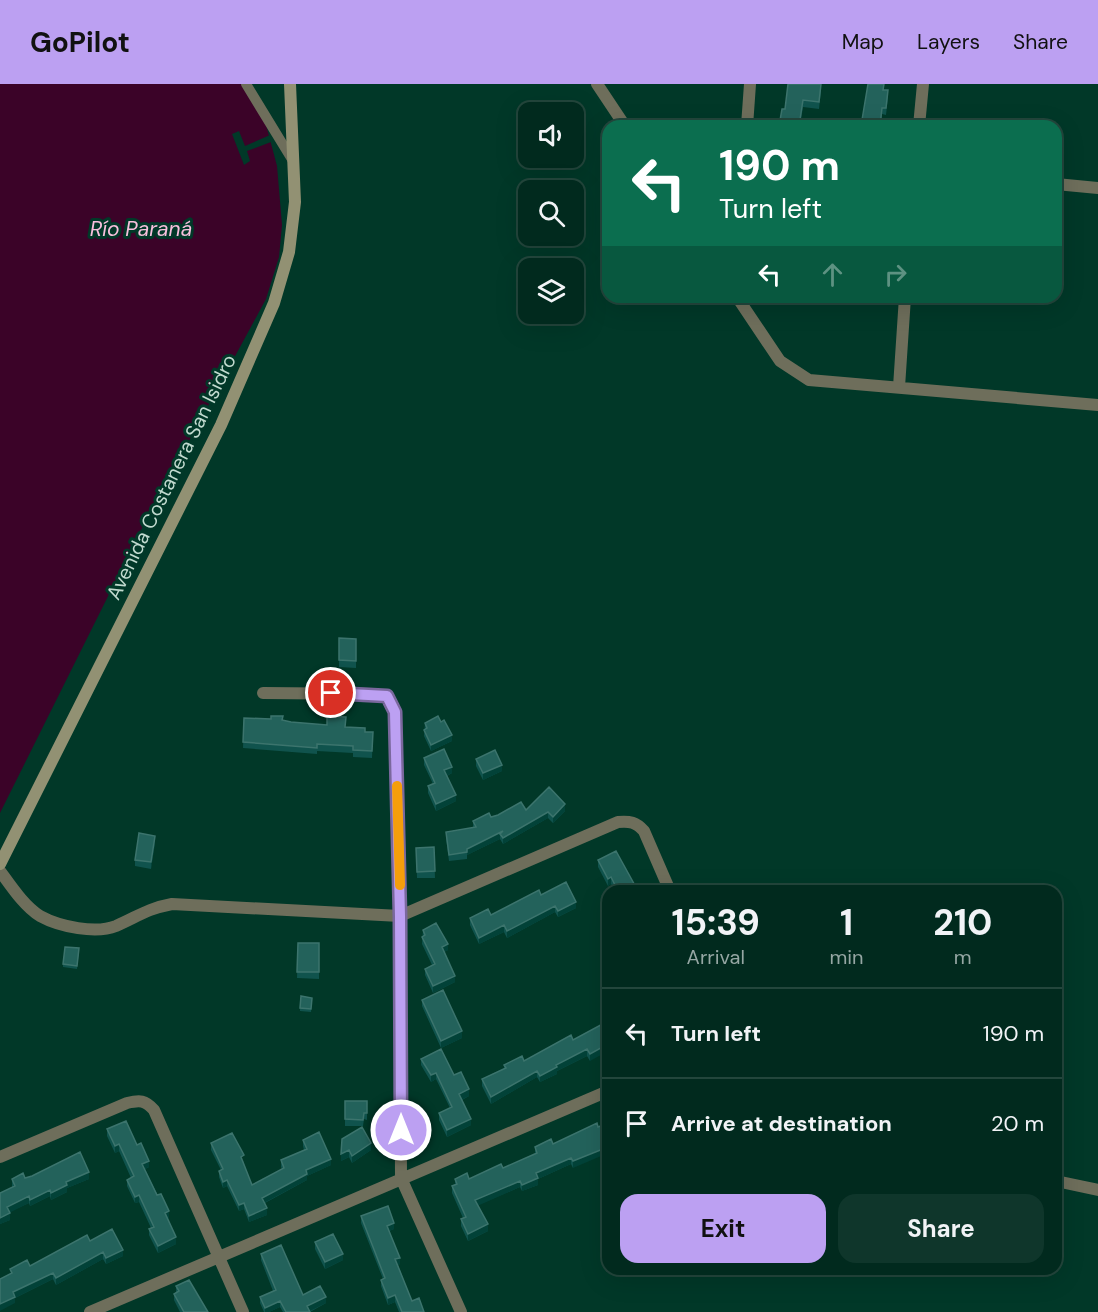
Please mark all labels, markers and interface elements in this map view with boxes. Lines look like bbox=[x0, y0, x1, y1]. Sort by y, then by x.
text: GoPilot bbox=[30, 24, 130, 61]
text: Map bbox=[842, 28, 884, 56]
text: Layers bbox=[917, 28, 980, 56]
text: Share bbox=[1013, 28, 1068, 56]
map controls bbox=[518, 102, 584, 324]
button: sound bbox=[518, 102, 584, 168]
text: 190 m bbox=[719, 138, 840, 193]
icon: left bbox=[620, 144, 698, 222]
button: search bbox=[518, 180, 584, 246]
text: Turn left bbox=[719, 191, 822, 226]
water label: Río Paraná bbox=[90, 215, 192, 243]
button: layers bbox=[518, 258, 584, 324]
icon: left bbox=[753, 258, 786, 291]
icon: ahead bbox=[816, 258, 849, 291]
icon: right bbox=[879, 258, 912, 291]
street label: Avenida Costanera San Isidro bbox=[100, 350, 242, 604]
pin bbox=[305, 667, 356, 718]
icon: arrive bbox=[314, 676, 347, 709]
text: 15:39 bbox=[672, 899, 760, 946]
text: 1 bbox=[840, 899, 853, 946]
text: 210 bbox=[933, 899, 992, 946]
text: Arrival bbox=[687, 944, 745, 970]
text: min bbox=[829, 944, 864, 970]
text: m bbox=[954, 944, 972, 970]
icon: left bbox=[620, 1017, 653, 1050]
text: Turn left bbox=[671, 1019, 761, 1048]
text: 190 m bbox=[983, 1019, 1044, 1048]
position arrow bbox=[369, 1098, 433, 1162]
icon: arrive bbox=[620, 1107, 653, 1140]
text: Arrive at destination bbox=[671, 1109, 892, 1138]
text: 20 m bbox=[991, 1109, 1044, 1138]
button: Exit bbox=[620, 1194, 826, 1263]
button: Share bbox=[838, 1194, 1044, 1263]

